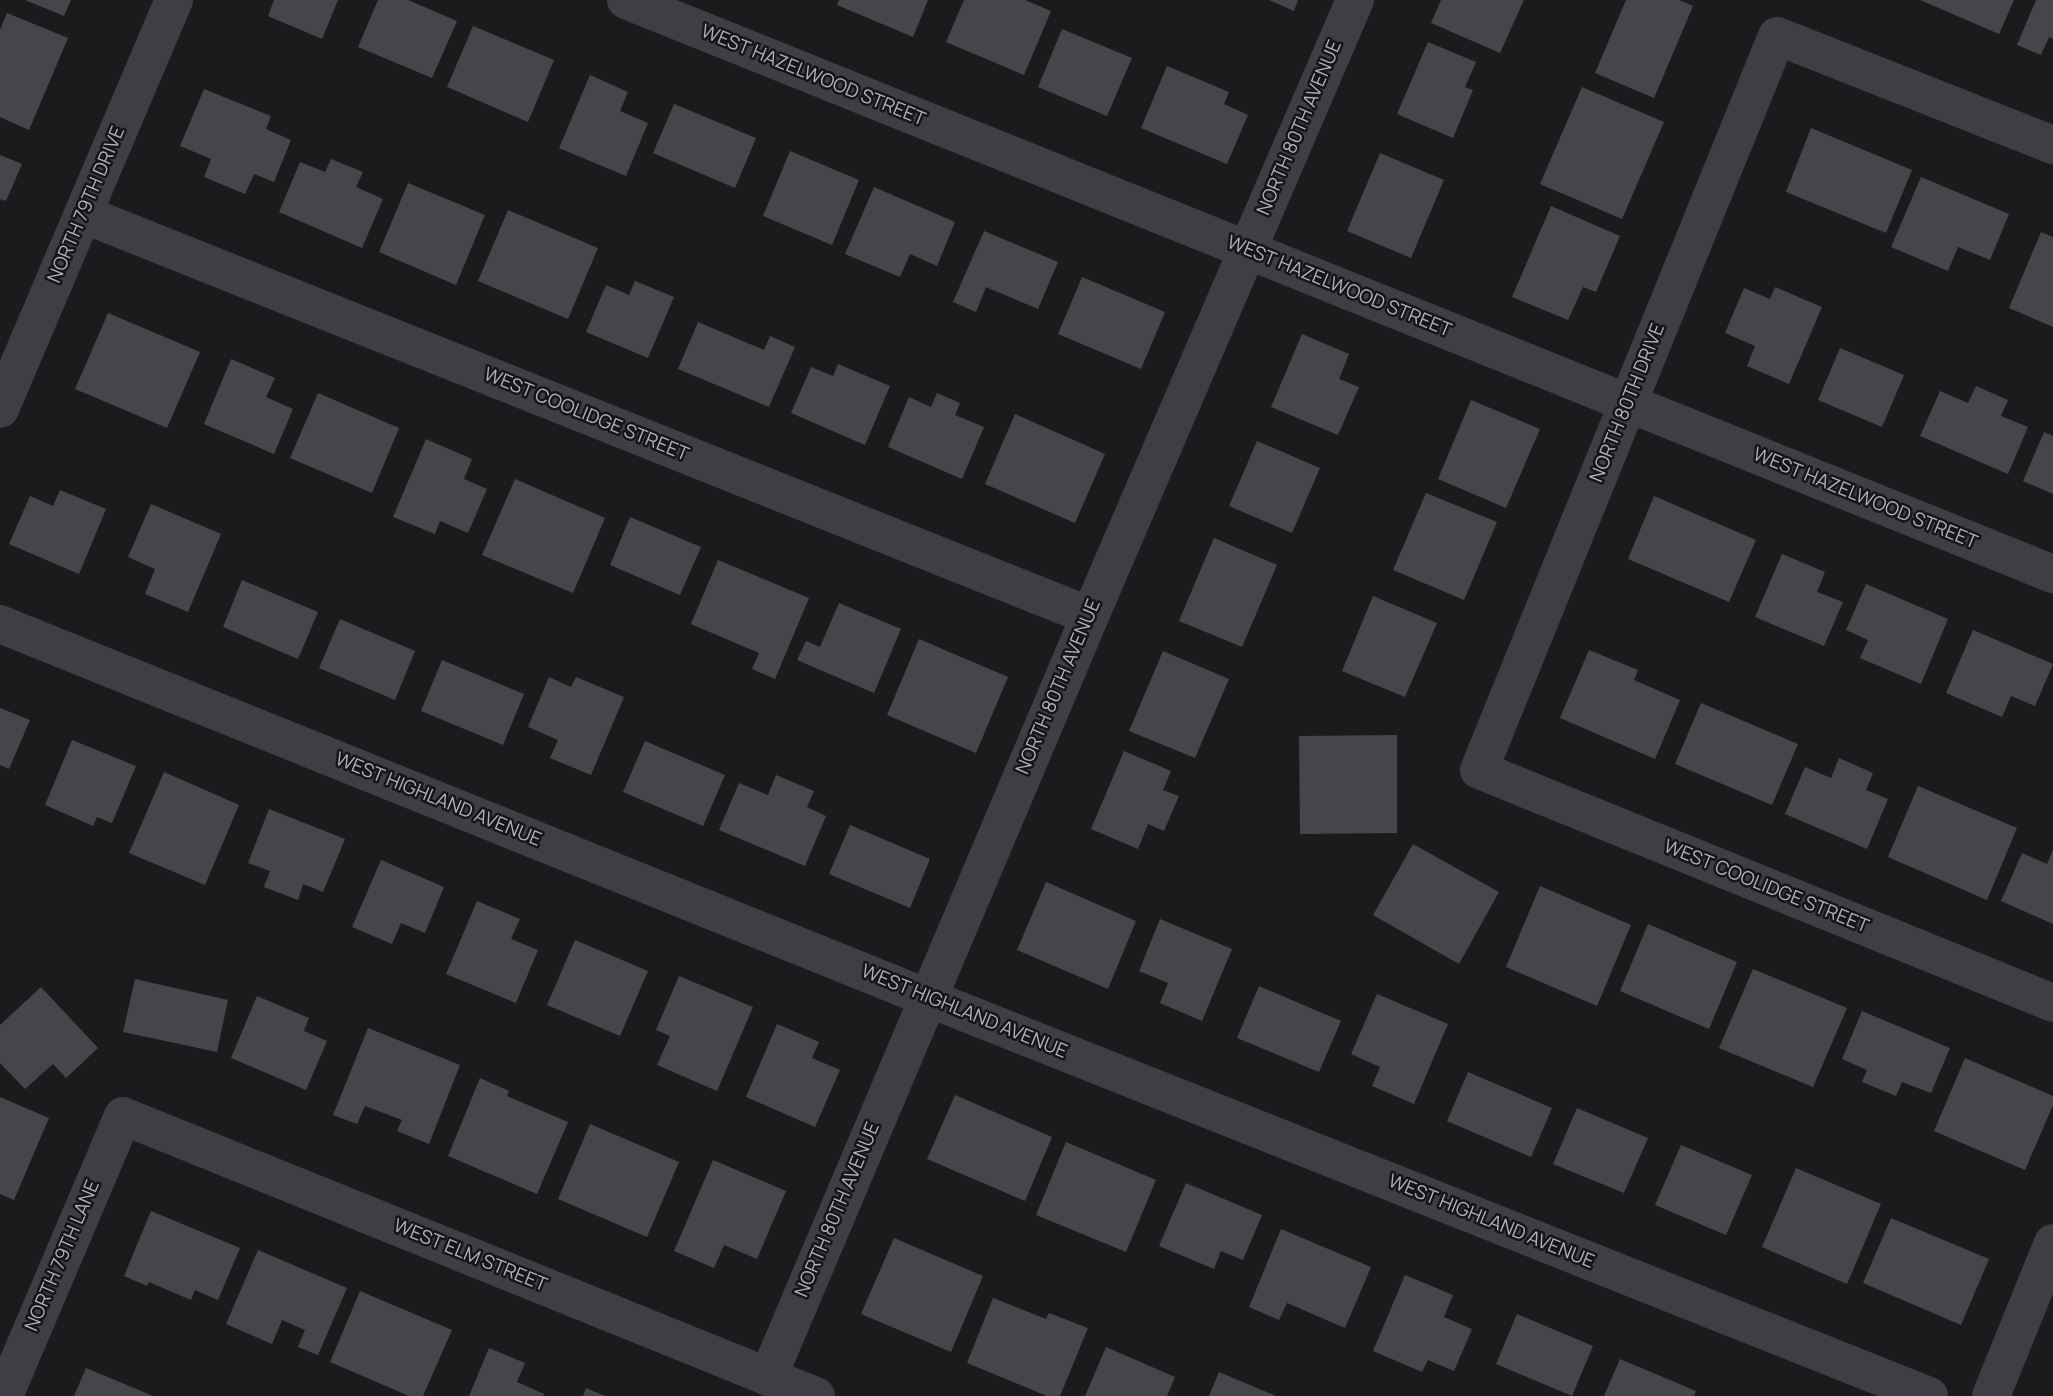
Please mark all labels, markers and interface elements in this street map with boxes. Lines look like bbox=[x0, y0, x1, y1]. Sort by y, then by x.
street label: WEST HAZELWOOD STREET bbox=[697, 20, 929, 132]
street label: NORTH 80TH AVENUE bbox=[1253, 37, 1347, 219]
street label: NORTH 79TH DRIVE bbox=[44, 123, 130, 287]
street label: WEST HAZELWOOD STREET bbox=[1223, 231, 1455, 343]
street label: NORTH 80TH DRIVE bbox=[1586, 320, 1670, 486]
street label: WEST COOLIDGE STREET bbox=[480, 363, 692, 467]
street label: WEST HAZELWOOD STREET bbox=[1749, 443, 1981, 555]
street label: NORTH 80TH AVENUE bbox=[1012, 596, 1106, 778]
street label: WEST HIGHLAND AVENUE bbox=[332, 748, 544, 852]
street label: WEST COOLIDGE STREET bbox=[1660, 835, 1872, 939]
street label: WEST HIGHLAND AVENUE bbox=[858, 960, 1070, 1064]
street label: NORTH 80TH AVENUE bbox=[791, 1119, 885, 1301]
street label: WEST HIGHLAND AVENUE bbox=[1385, 1170, 1597, 1274]
street label: NORTH 79TH LANE bbox=[21, 1177, 105, 1335]
street label: WEST ELM STREET bbox=[390, 1215, 550, 1297]

